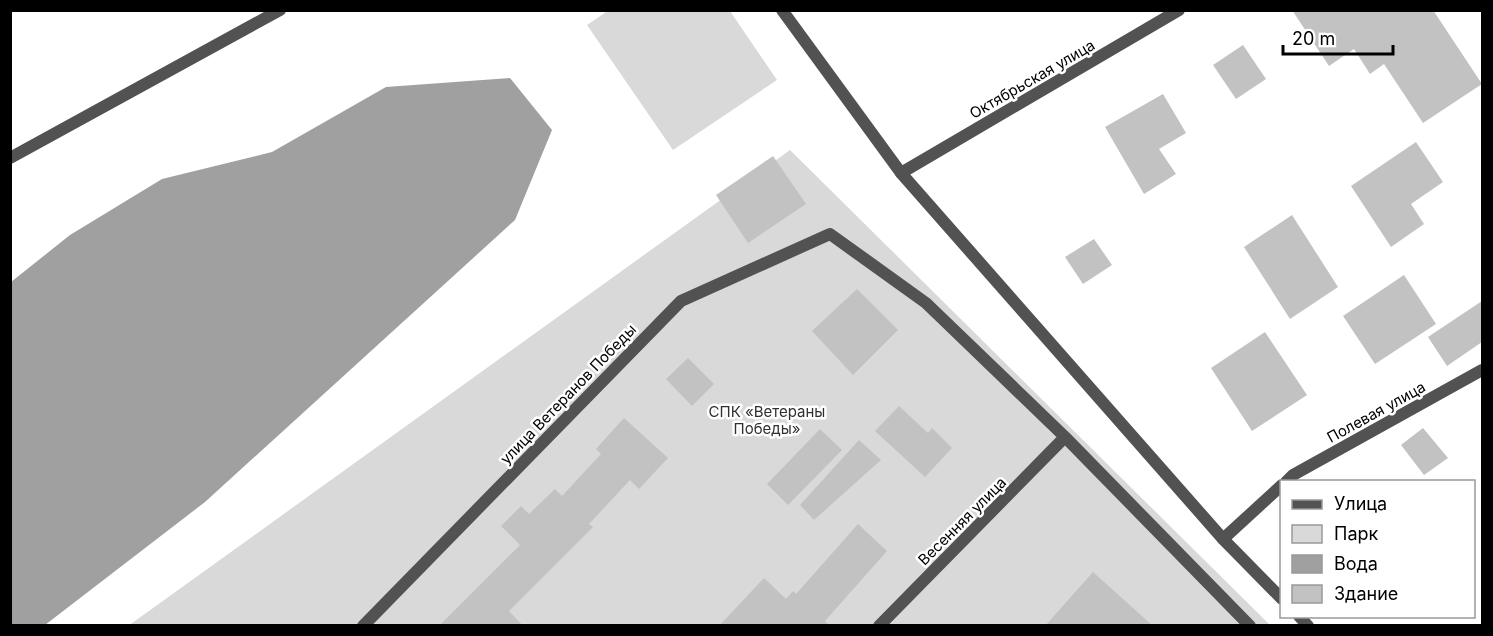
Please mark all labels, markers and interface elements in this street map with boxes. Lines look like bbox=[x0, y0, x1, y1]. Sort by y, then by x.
scale bar bbox=[1283, 18, 1392, 56]
text: 20 m bbox=[1292, 28, 1335, 49]
street label: Октябрьская улица bbox=[966, 35, 1098, 123]
street label: улица Ветеранов Победы bbox=[496, 320, 640, 468]
street label: Полевая улица bbox=[1323, 377, 1429, 447]
park label: СПК «Ветераны Победы» bbox=[709, 402, 825, 438]
street label: Весенняя улица bbox=[914, 473, 1010, 569]
legend bbox=[1280, 480, 1475, 618]
text: Улица bbox=[1334, 493, 1387, 514]
text: Парк bbox=[1334, 523, 1379, 544]
text: Вода bbox=[1334, 553, 1378, 574]
text: Здание bbox=[1334, 583, 1398, 604]

